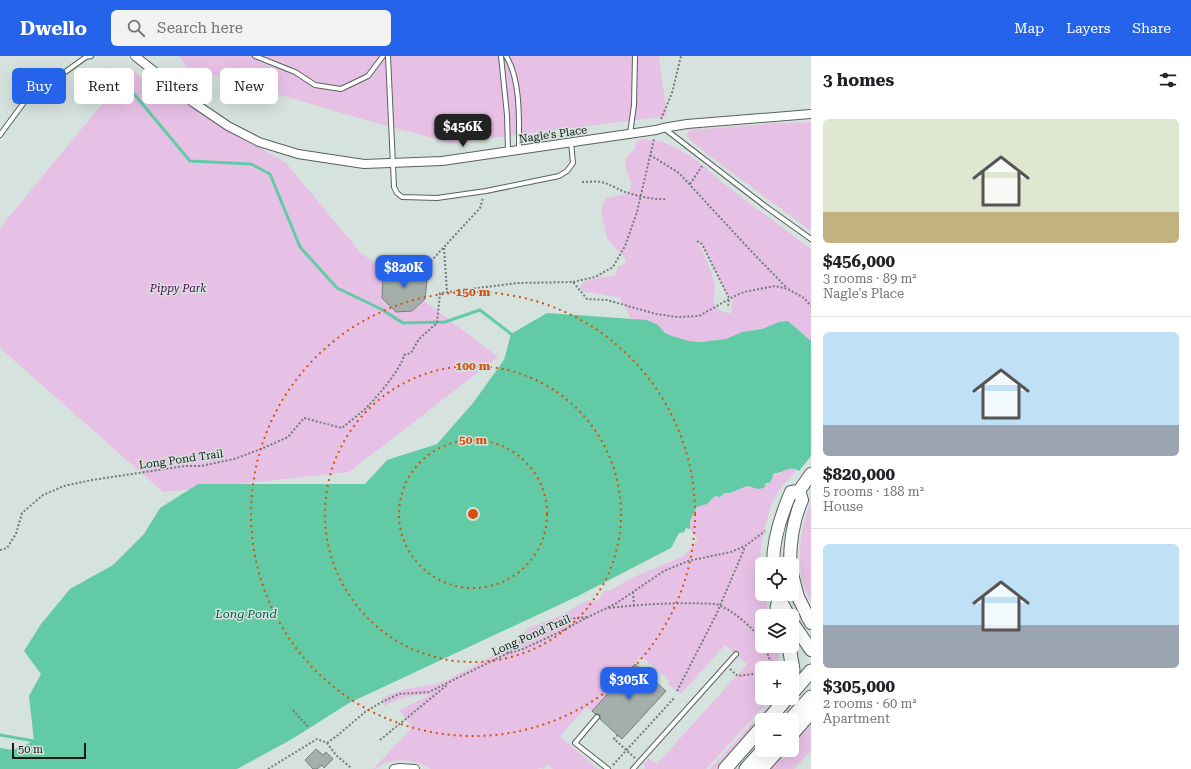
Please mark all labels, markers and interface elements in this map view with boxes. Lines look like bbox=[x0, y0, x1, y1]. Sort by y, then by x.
search box bbox=[111, 10, 391, 46]
text: Dwello bbox=[20, 17, 87, 40]
icon: search bbox=[125, 17, 147, 39]
text: Search here bbox=[157, 19, 243, 37]
text: Map bbox=[1014, 20, 1044, 36]
text: Layers bbox=[1066, 20, 1110, 36]
text: Share bbox=[1132, 20, 1171, 36]
chip: Buy bbox=[12, 68, 66, 104]
chip: Rent bbox=[74, 68, 134, 104]
chip: Filters bbox=[142, 68, 212, 104]
chip: New bbox=[220, 68, 278, 104]
icon: filters bbox=[1157, 69, 1179, 91]
text: 3 homes bbox=[823, 70, 894, 90]
pin: $456K bbox=[435, 114, 491, 148]
text: $456K bbox=[443, 119, 483, 134]
street label: Nagle's Place bbox=[518, 123, 588, 146]
icon: home bbox=[965, 145, 1037, 217]
text: $456,000 bbox=[823, 251, 895, 271]
pin: $820K bbox=[376, 255, 432, 289]
text: $820K bbox=[384, 260, 424, 275]
text: 3 rooms · 89 m² bbox=[823, 271, 917, 286]
park label: Pippy Park bbox=[149, 282, 206, 295]
text: 150 m bbox=[456, 285, 491, 299]
text: Nagle's Place bbox=[823, 286, 904, 301]
icon: home bbox=[965, 358, 1037, 430]
text: 100 m bbox=[456, 359, 491, 373]
text: 50 m bbox=[459, 433, 487, 447]
street label: Long Pond Trail bbox=[138, 447, 225, 472]
text: $820,000 bbox=[823, 464, 895, 484]
text: 5 rooms · 188 m² bbox=[823, 484, 924, 499]
text: House bbox=[823, 499, 863, 514]
centre of rings bbox=[466, 507, 480, 521]
map controls bbox=[755, 557, 799, 757]
button: locate bbox=[755, 557, 799, 601]
icon: home bbox=[965, 570, 1037, 642]
water label: Long Pond bbox=[214, 607, 277, 621]
button: layers bbox=[755, 609, 799, 653]
street label: Long Pond Trail bbox=[490, 612, 573, 659]
button: + bbox=[755, 661, 799, 705]
pin: $305K bbox=[601, 667, 657, 701]
text: $305K bbox=[609, 672, 649, 687]
text: $305,000 bbox=[823, 676, 895, 696]
text: 2 rooms · 60 m² bbox=[823, 696, 917, 711]
text: Apartment bbox=[823, 711, 890, 726]
button: − bbox=[755, 713, 799, 757]
scale bar bbox=[12, 741, 86, 760]
text: 50 m bbox=[18, 743, 43, 756]

